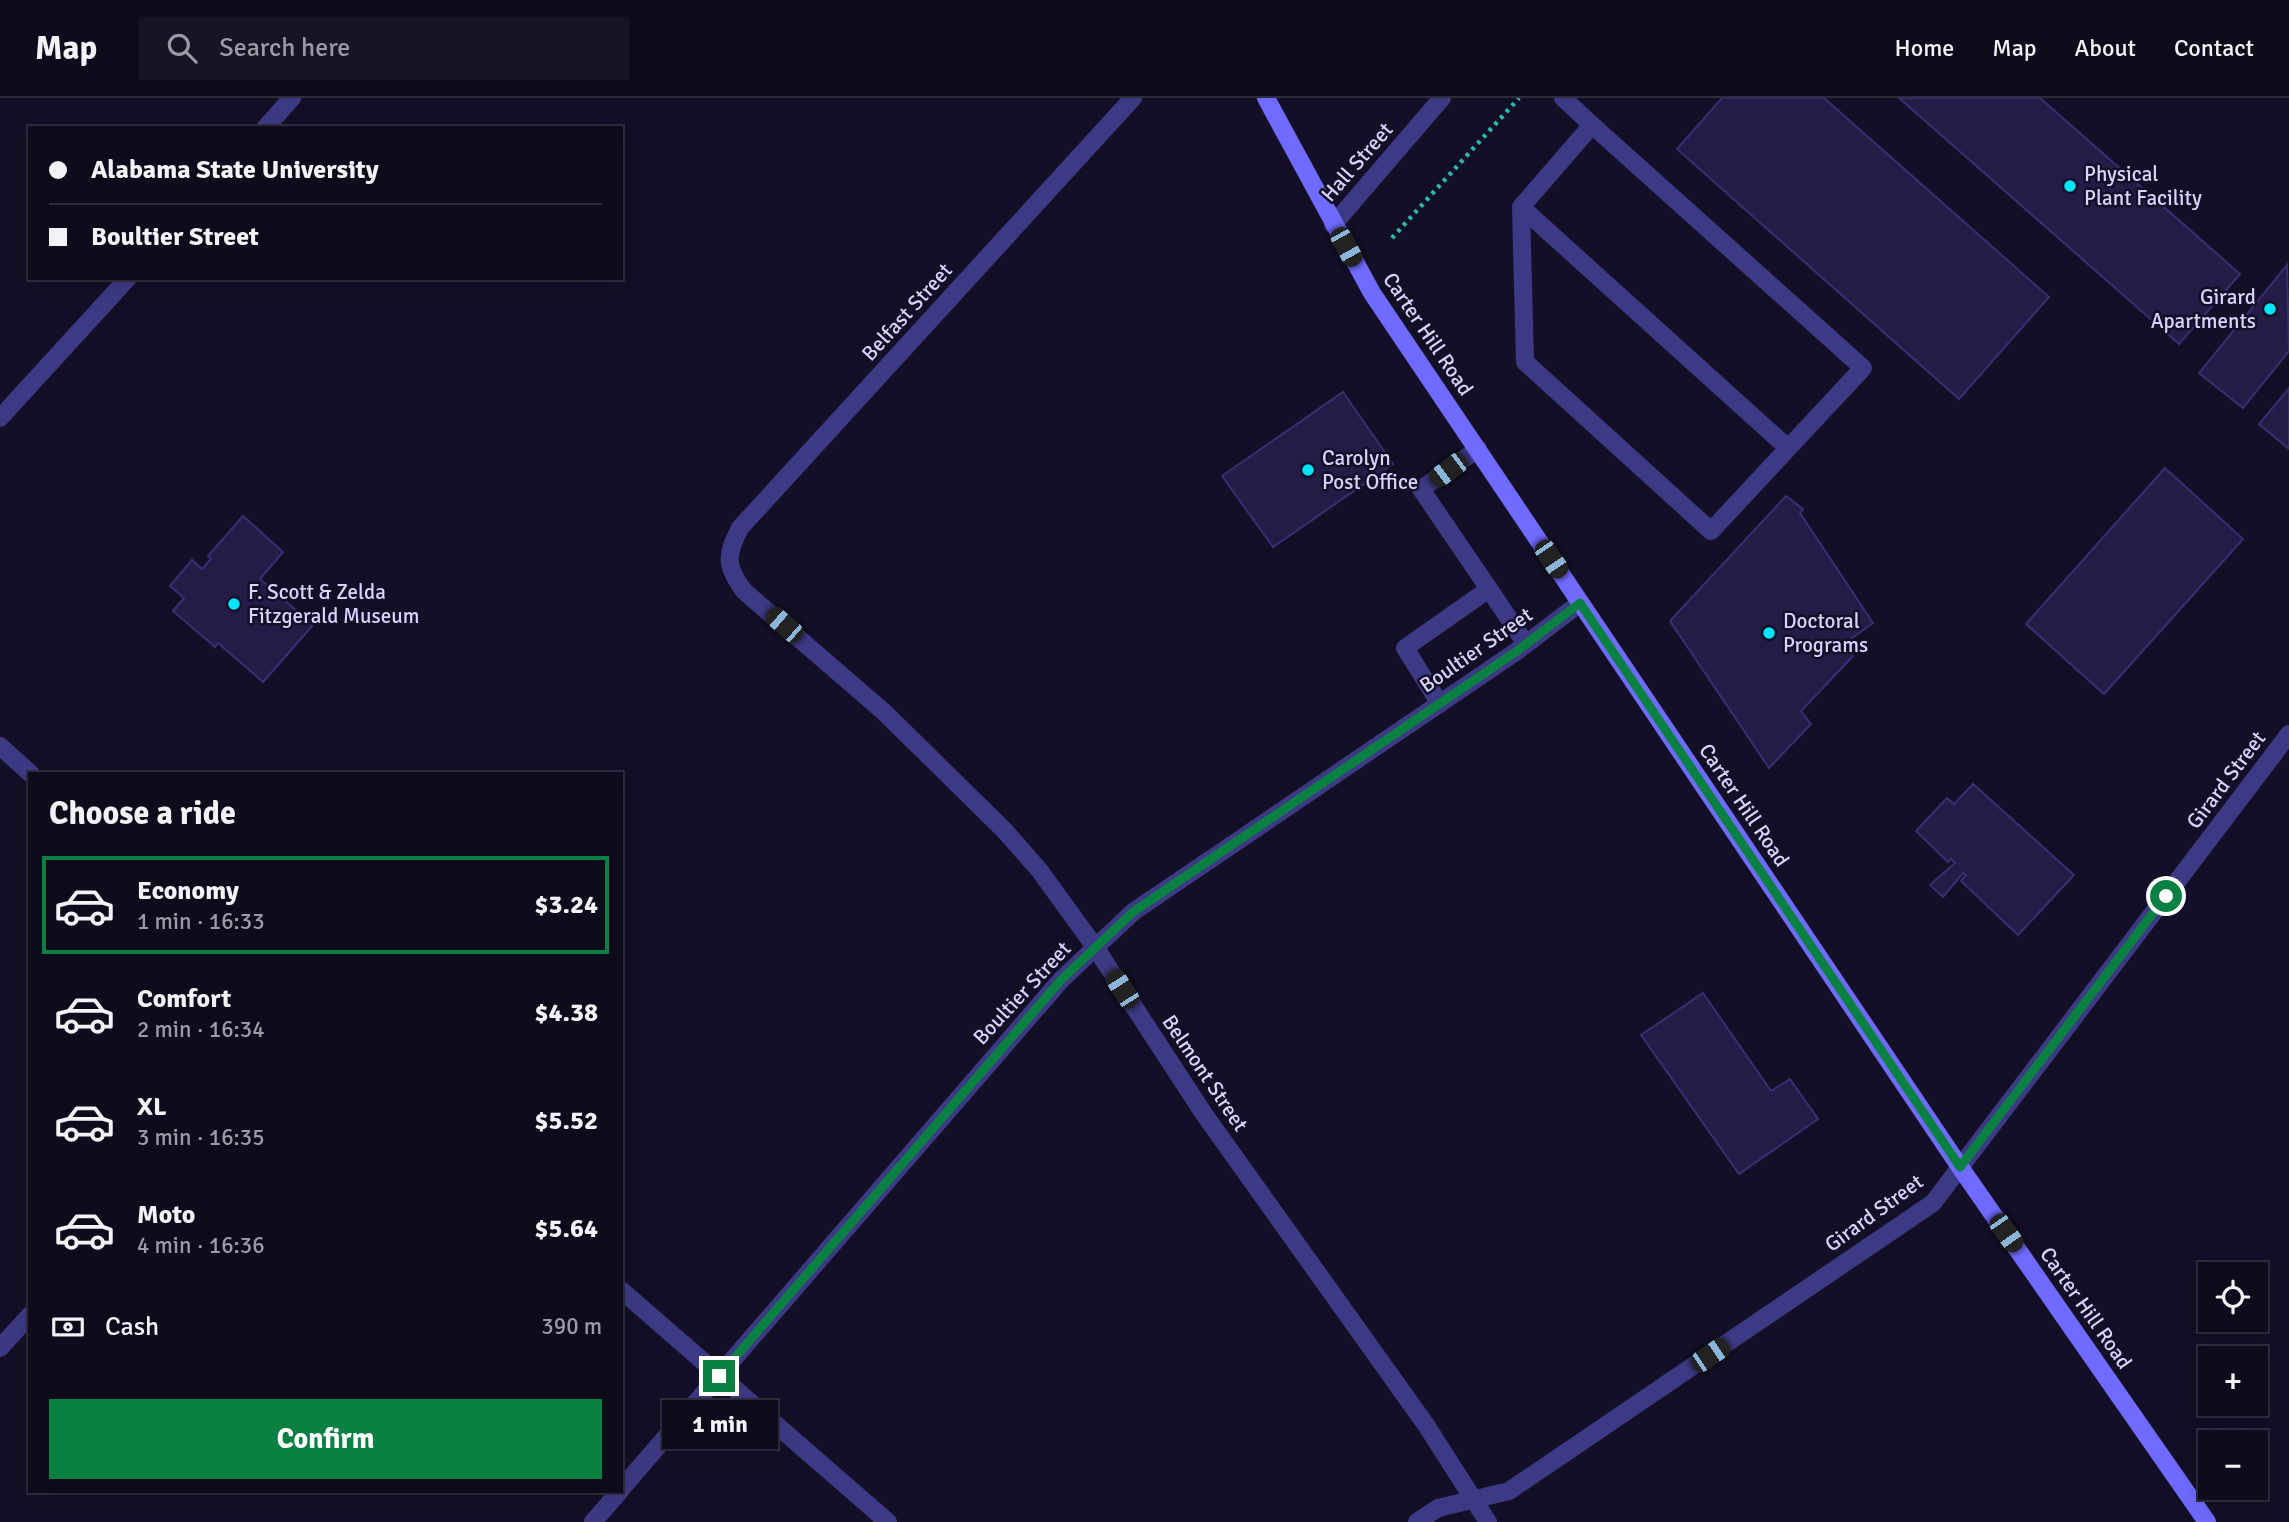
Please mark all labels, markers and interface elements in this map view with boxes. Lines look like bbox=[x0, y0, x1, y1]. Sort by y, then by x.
search box bbox=[139, 17, 629, 80]
text: Map bbox=[35, 28, 97, 69]
icon: search bbox=[163, 29, 201, 67]
text: Search here bbox=[219, 32, 350, 64]
text: Home bbox=[1894, 33, 1954, 63]
text: Map bbox=[1992, 33, 2037, 63]
text: About bbox=[2075, 33, 2136, 63]
text: Contact bbox=[2174, 33, 2254, 63]
street label: Hall Street bbox=[1316, 117, 1398, 207]
text: Alabama State University bbox=[91, 154, 379, 186]
place label: Physical Plant Facility bbox=[2084, 161, 2202, 211]
marker: Physical Plant Facility bbox=[2062, 178, 2078, 194]
text: Boultier Street bbox=[91, 221, 259, 253]
car bbox=[1327, 224, 1366, 270]
street label: Belfast Street bbox=[856, 258, 958, 366]
street label: Carter Hill Road bbox=[1377, 267, 1479, 401]
place label: Girard Apartments bbox=[2151, 284, 2256, 334]
marker: Girard Apartments bbox=[2262, 301, 2278, 317]
place label: Carolyn Post Office bbox=[1322, 445, 1418, 495]
car bbox=[1425, 449, 1472, 491]
marker: Carolyn Post Office bbox=[1300, 462, 1316, 478]
car bbox=[1531, 536, 1572, 582]
place label: F. Scott & Zelda Fitzgerald Museum bbox=[248, 579, 419, 629]
marker: F. Scott & Zelda Fitzgerald Museum bbox=[226, 596, 242, 612]
street label: Boultier Street bbox=[1415, 602, 1537, 698]
car bbox=[762, 603, 807, 647]
place label: Doctoral Programs bbox=[1783, 608, 1868, 658]
marker: Doctoral Programs bbox=[1761, 625, 1777, 641]
street label: Girard Street bbox=[2181, 726, 2271, 834]
street label: Carter Hill Road bbox=[1693, 738, 1795, 872]
text: Choose a ride bbox=[49, 794, 236, 833]
icon: car bbox=[53, 874, 116, 937]
text: Economy bbox=[137, 875, 239, 907]
route start bbox=[2150, 880, 2182, 912]
text: $3.24 bbox=[534, 889, 598, 921]
text: 1 min · 16:33 bbox=[137, 907, 265, 936]
street label: Boultier Street bbox=[968, 936, 1076, 1050]
car bbox=[1102, 966, 1143, 1012]
icon: car bbox=[53, 982, 116, 1045]
text: Comfort bbox=[137, 983, 231, 1015]
text: $4.38 bbox=[534, 997, 598, 1029]
street label: Belmont Street bbox=[1156, 1010, 1254, 1136]
text: 2 min · 16:34 bbox=[137, 1015, 265, 1044]
icon: car bbox=[53, 1090, 116, 1153]
text: XL bbox=[137, 1091, 167, 1123]
text: $5.52 bbox=[534, 1105, 598, 1137]
text: 3 min · 16:35 bbox=[137, 1123, 265, 1152]
street label: Girard Street bbox=[1820, 1169, 1928, 1257]
icon: car bbox=[53, 1198, 116, 1261]
text: Moto bbox=[137, 1199, 195, 1231]
car bbox=[1986, 1210, 2027, 1256]
text: $5.64 bbox=[534, 1213, 598, 1245]
text: 4 min · 16:36 bbox=[137, 1231, 265, 1260]
street label: Carter Hill Road bbox=[2034, 1242, 2138, 1374]
map controls bbox=[2198, 1262, 2268, 1500]
button: locate bbox=[2198, 1262, 2268, 1332]
icon: cash bbox=[49, 1308, 87, 1346]
text: Cash bbox=[105, 1311, 159, 1343]
text: 390 m bbox=[541, 1312, 602, 1341]
car bbox=[1687, 1335, 1734, 1375]
button: + bbox=[2198, 1346, 2268, 1416]
route end bbox=[703, 1360, 735, 1392]
button: Confirm bbox=[49, 1399, 602, 1479]
callout: 1 min bbox=[661, 1400, 777, 1450]
text: 1 min bbox=[692, 1410, 748, 1439]
button: − bbox=[2198, 1430, 2268, 1500]

